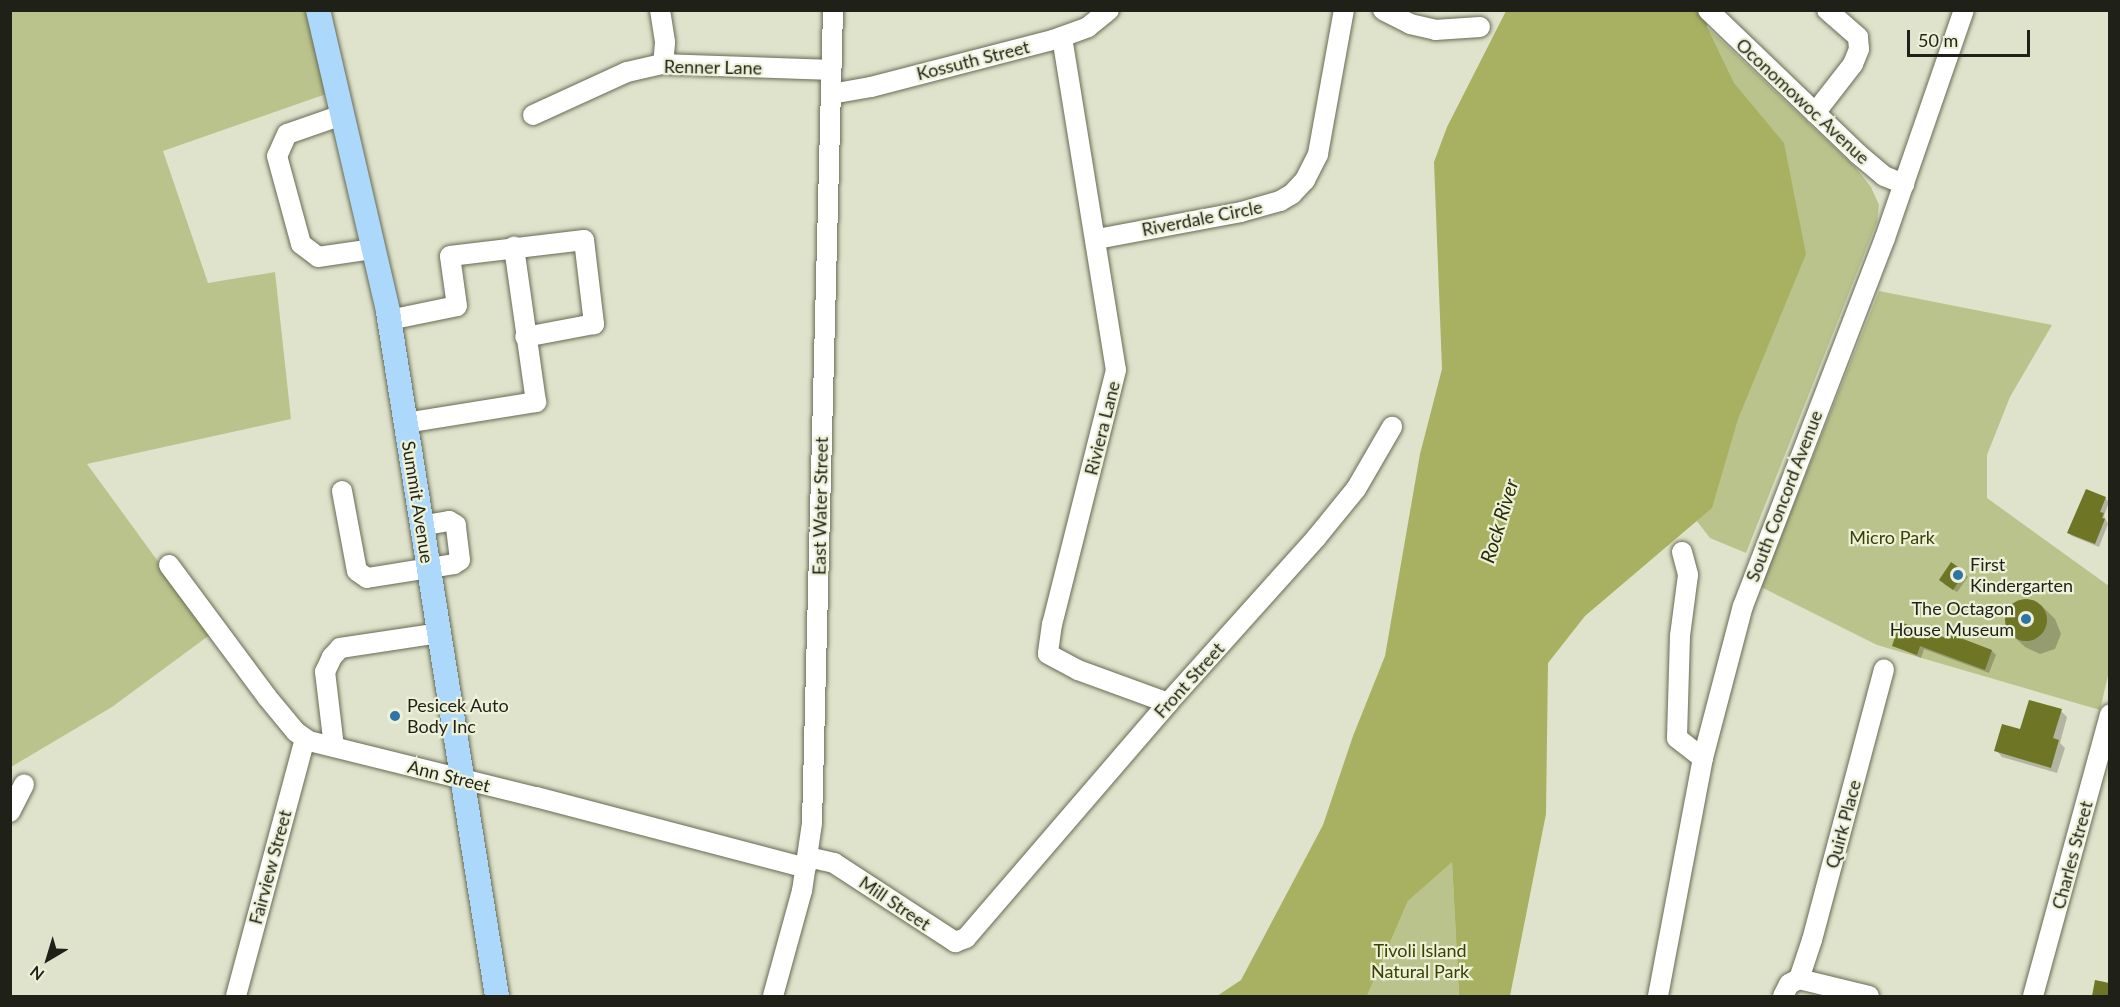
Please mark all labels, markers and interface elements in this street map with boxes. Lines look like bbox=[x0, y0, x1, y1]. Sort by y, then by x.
scale bar bbox=[1910, 18, 2033, 56]
text: 50 m bbox=[1918, 29, 1958, 51]
street label: Oconomowoc Avenue bbox=[1732, 33, 1874, 169]
street label: Kossuth Street bbox=[914, 36, 1032, 84]
street label: Renner Lane bbox=[663, 55, 763, 79]
street label: Riverdale Circle bbox=[1140, 196, 1264, 240]
street label: Riviera Lane bbox=[1080, 379, 1124, 477]
street label: South Concord Avenue bbox=[1741, 407, 1827, 585]
street label: East Water Street bbox=[808, 436, 832, 576]
street label: Summit Avenue bbox=[398, 439, 438, 565]
water label: Rock River bbox=[1475, 476, 1523, 566]
park label: Micro Park bbox=[1849, 526, 1935, 548]
place label: First Kindergarten bbox=[1970, 554, 2073, 596]
marker: First Kindergarten bbox=[1951, 568, 1965, 582]
place label: The Octagon House Museum bbox=[1890, 598, 2014, 640]
marker: The Octagon House Museum bbox=[2019, 612, 2033, 626]
street label: Front Street bbox=[1149, 638, 1229, 722]
place label: Pesicek Auto Body Inc bbox=[407, 695, 509, 738]
marker: Pesicek Auto Body Inc bbox=[388, 709, 402, 723]
street label: Ann Street bbox=[406, 755, 492, 797]
street label: Quirk Place bbox=[1821, 777, 1865, 871]
street label: Charles Street bbox=[2047, 799, 2097, 911]
street label: Fairview Street bbox=[244, 807, 296, 927]
street label: Mill Street bbox=[855, 871, 935, 935]
north arrow bbox=[18, 929, 78, 989]
park label: Tivoli Island Natural Park bbox=[1371, 940, 1469, 982]
text: N bbox=[26, 962, 47, 985]

